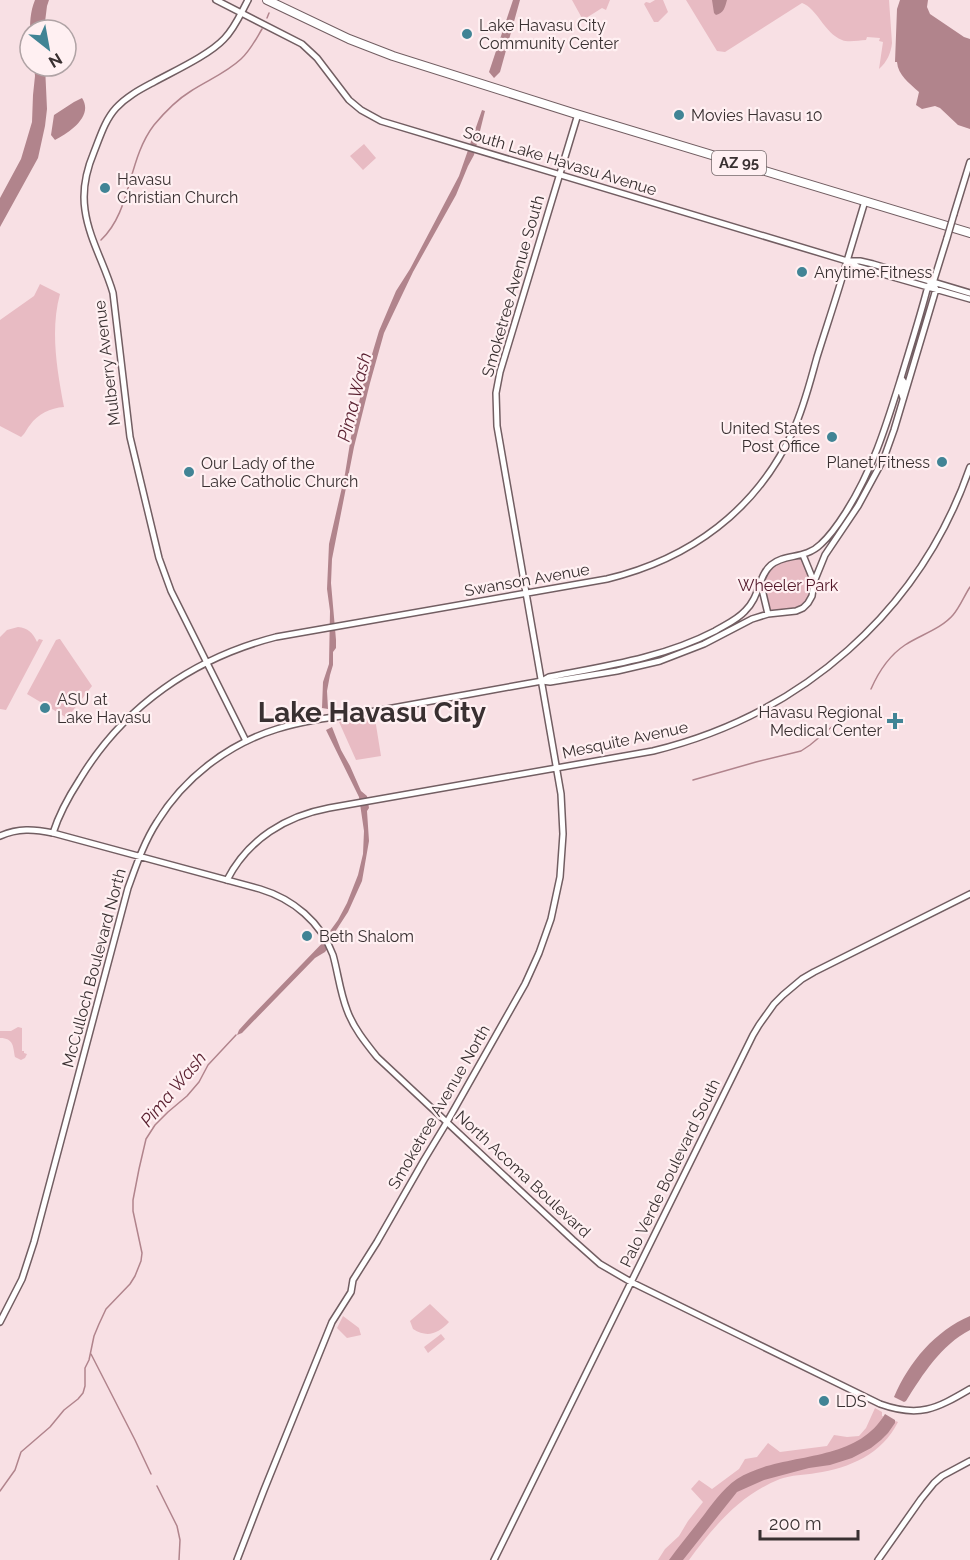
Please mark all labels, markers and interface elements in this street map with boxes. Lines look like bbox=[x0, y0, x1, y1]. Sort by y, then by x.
place label: Lake Havasu City Community Center bbox=[479, 16, 619, 53]
north arrow bbox=[18, 18, 78, 78]
marker: Lake Havasu City Community Center bbox=[460, 27, 474, 41]
text: N bbox=[45, 49, 66, 72]
place label: Movies Havasu 10 bbox=[691, 106, 823, 125]
marker: Movies Havasu 10 bbox=[672, 108, 686, 122]
street label: South Lake Havasu Avenue bbox=[461, 122, 659, 200]
road number: AZ 95 bbox=[712, 151, 766, 175]
place label: Havasu Christian Church bbox=[117, 170, 238, 207]
marker: Havasu Christian Church bbox=[98, 181, 112, 195]
street label: Smoketree Avenue South bbox=[478, 193, 548, 379]
place label: Anytime Fitness bbox=[814, 263, 932, 282]
marker: Anytime Fitness bbox=[795, 265, 809, 279]
street label: Mulberry Avenue bbox=[90, 299, 124, 427]
water label: Pima Wash bbox=[333, 350, 375, 444]
place label: United States Post Office bbox=[721, 419, 820, 456]
marker: United States Post Office bbox=[825, 430, 839, 444]
place label: Planet Fitness bbox=[826, 453, 930, 472]
place label: Our Lady of the Lake Catholic Church bbox=[201, 454, 358, 491]
marker: Planet Fitness bbox=[935, 455, 949, 469]
marker: Our Lady of the Lake Catholic Church bbox=[182, 465, 196, 479]
street label: Swanson Avenue bbox=[463, 560, 591, 600]
park label: Wheeler Park bbox=[738, 576, 839, 595]
place label: ASU at Lake Havasu bbox=[57, 690, 151, 727]
district label: Lake Havasu City bbox=[258, 696, 487, 729]
marker: ASU at Lake Havasu bbox=[38, 701, 52, 715]
place label: Havasu Regional Medical Center bbox=[759, 703, 883, 740]
marker: Havasu Regional Medical Center bbox=[886, 712, 904, 730]
street label: Mesquite Avenue bbox=[560, 717, 690, 763]
street label: McCulloch Boulevard North bbox=[58, 866, 130, 1070]
place label: Beth Shalom bbox=[319, 927, 414, 946]
marker: Beth Shalom bbox=[300, 929, 314, 943]
street label: Smoketree Avenue North bbox=[384, 1021, 494, 1193]
water label: Pima Wash bbox=[136, 1047, 210, 1131]
street label: Palo Verde Boulevard South bbox=[616, 1076, 724, 1270]
street label: North Acoma Boulevard bbox=[452, 1107, 594, 1242]
place label: LDS bbox=[836, 1392, 867, 1411]
marker: LDS bbox=[817, 1394, 831, 1408]
scale bar bbox=[760, 1503, 858, 1541]
text: 200 m bbox=[769, 1513, 822, 1534]

